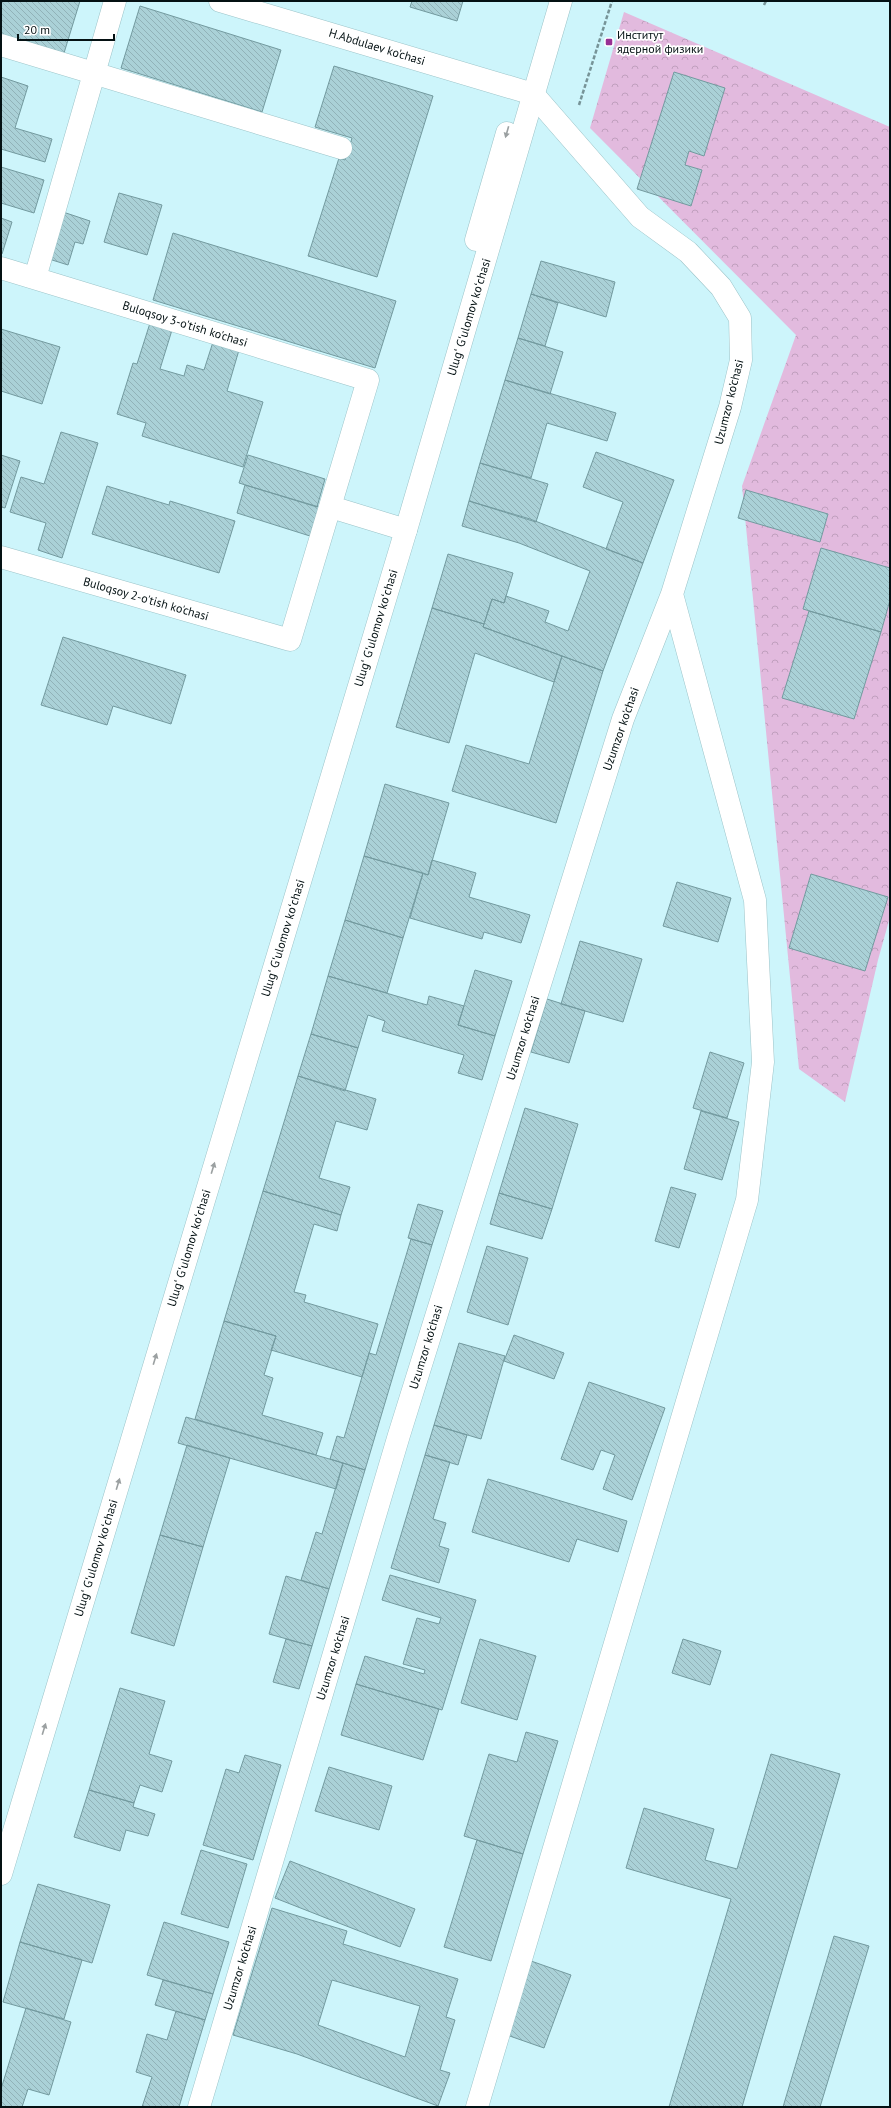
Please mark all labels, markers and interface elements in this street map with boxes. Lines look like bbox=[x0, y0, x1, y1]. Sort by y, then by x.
scale bar bbox=[18, 16, 114, 42]
text: 20 m bbox=[24, 22, 50, 37]
street label: H.Abdulaev ko'chasi bbox=[327, 25, 427, 68]
place label: Институт ядерной физики bbox=[617, 27, 703, 56]
marker: Институт ядерной физики bbox=[604, 37, 614, 47]
one-way arrow bbox=[504, 127, 510, 139]
street label: Ulugʻ Gʻulomov koʻchasi bbox=[444, 256, 494, 377]
street label: Buloqsoy 3-o'tish ko'chasi bbox=[121, 297, 249, 350]
street label: Uzumzor ko'chasi bbox=[711, 358, 746, 446]
street label: Ulugʻ Gʻulomov koʻchasi bbox=[351, 567, 401, 688]
street label: Buloqsoy 2-o'tish ko'chasi bbox=[82, 573, 211, 624]
street label: Uzumzor ko'chasi bbox=[599, 685, 642, 773]
street label: Ulugʻ Gʻulomov koʻchasi bbox=[258, 877, 308, 998]
street label: Uzumzor ko'chasi bbox=[503, 994, 542, 1082]
one-way arrow bbox=[210, 1162, 216, 1174]
street label: Ulugʻ Gʻulomov koʻchasi bbox=[164, 1187, 214, 1308]
street label: Uzumzor ko'chasi bbox=[406, 1303, 445, 1391]
one-way arrow bbox=[152, 1353, 158, 1365]
one-way arrow bbox=[115, 1477, 121, 1489]
street label: Ulugʻ Gʻulomov koʻchasi bbox=[71, 1497, 121, 1618]
street label: Uzumzor ko'chasi bbox=[313, 1614, 352, 1702]
one-way arrow bbox=[41, 1723, 47, 1735]
street label: Uzumzor ko'chasi bbox=[220, 1924, 259, 2012]

